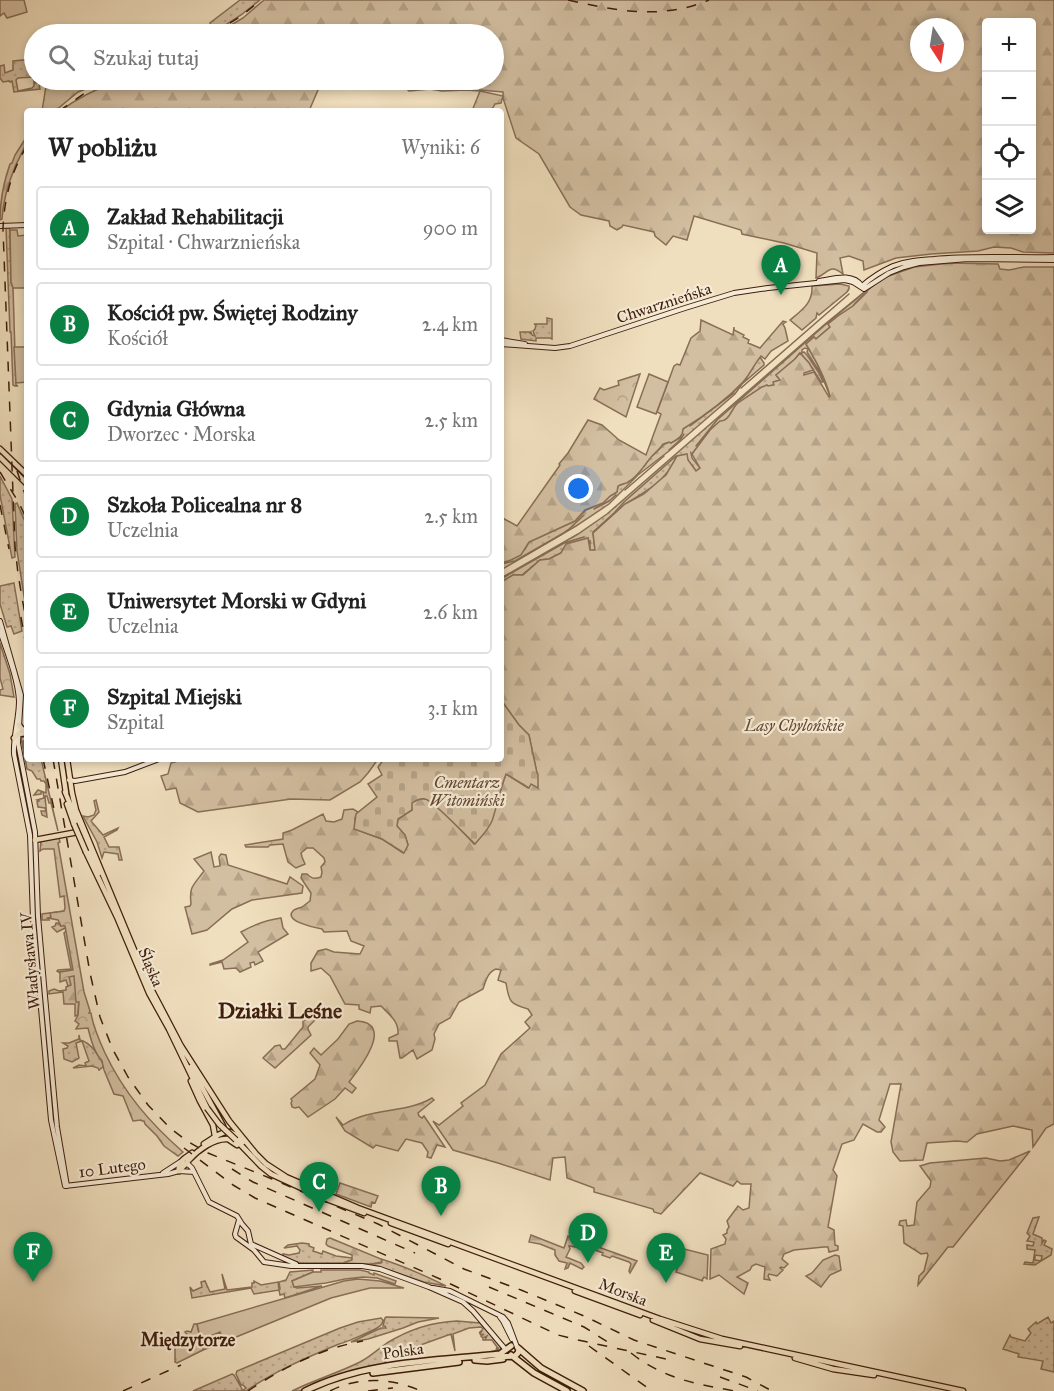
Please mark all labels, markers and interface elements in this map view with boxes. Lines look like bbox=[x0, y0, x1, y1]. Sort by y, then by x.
north arrow bbox=[910, 18, 964, 72]
map controls bbox=[982, 18, 1036, 234]
button: + bbox=[982, 18, 1036, 72]
search box bbox=[24, 24, 504, 90]
icon: search bbox=[45, 41, 78, 74]
text: Szukaj tutaj bbox=[93, 44, 199, 71]
button: − bbox=[982, 72, 1036, 126]
button: locate bbox=[982, 126, 1036, 180]
text: W pobliżu bbox=[48, 131, 157, 163]
text: Wyniki: 6 bbox=[401, 135, 480, 159]
button: layers bbox=[982, 180, 1036, 234]
text: Zakład Rehabilitacji bbox=[107, 203, 284, 230]
text: A bbox=[63, 216, 76, 240]
text: 900 m bbox=[423, 216, 478, 240]
text: Szpital · Chwarznieńska bbox=[107, 230, 300, 254]
pin: A bbox=[762, 246, 800, 295]
street label: Chwarznieńska bbox=[614, 279, 714, 327]
text: Kościół pw. Świętej Rodziny bbox=[107, 299, 357, 326]
text: B bbox=[63, 312, 76, 336]
text: 2.4 km bbox=[422, 312, 478, 336]
text: Kościół bbox=[107, 326, 168, 350]
text: Gdynia Główna bbox=[107, 395, 245, 422]
text: C bbox=[63, 408, 76, 432]
text: 2.5 km bbox=[424, 408, 478, 432]
text: Dworzec · Morska bbox=[107, 422, 255, 446]
your location bbox=[564, 474, 593, 503]
text: Szkoła Policealna nr 8 bbox=[107, 491, 302, 518]
text: D bbox=[62, 504, 77, 528]
text: 2.5 km bbox=[424, 504, 478, 528]
text: Uczelnia bbox=[107, 518, 179, 542]
text: Uniwersytet Morski w Gdyni bbox=[107, 587, 366, 614]
text: E bbox=[62, 600, 77, 624]
text: 2.6 km bbox=[423, 600, 478, 624]
text: Uczelnia bbox=[107, 614, 179, 638]
text: Szpital Miejski bbox=[107, 683, 242, 710]
text: F bbox=[63, 696, 76, 720]
text: 3.1 km bbox=[428, 696, 478, 720]
text: Szpital bbox=[107, 710, 164, 734]
park label: Lasy Chylońskie bbox=[744, 716, 844, 735]
park label: Cmentarz Witomiński bbox=[429, 773, 505, 810]
street label: Władysława IV bbox=[16, 911, 44, 1010]
street label: Śląska bbox=[134, 944, 170, 989]
district label: Działki Leśne bbox=[218, 997, 342, 1024]
street label: 10 Lutego bbox=[77, 1154, 147, 1183]
pin: C bbox=[300, 1162, 338, 1212]
pin: B bbox=[422, 1166, 460, 1216]
pin: D bbox=[568, 1214, 608, 1263]
pin: F bbox=[14, 1232, 52, 1282]
pin: E bbox=[646, 1234, 686, 1283]
street label: Morska bbox=[596, 1274, 650, 1310]
district label: Międzytorze bbox=[141, 1329, 236, 1352]
street label: Polska bbox=[381, 1339, 425, 1363]

